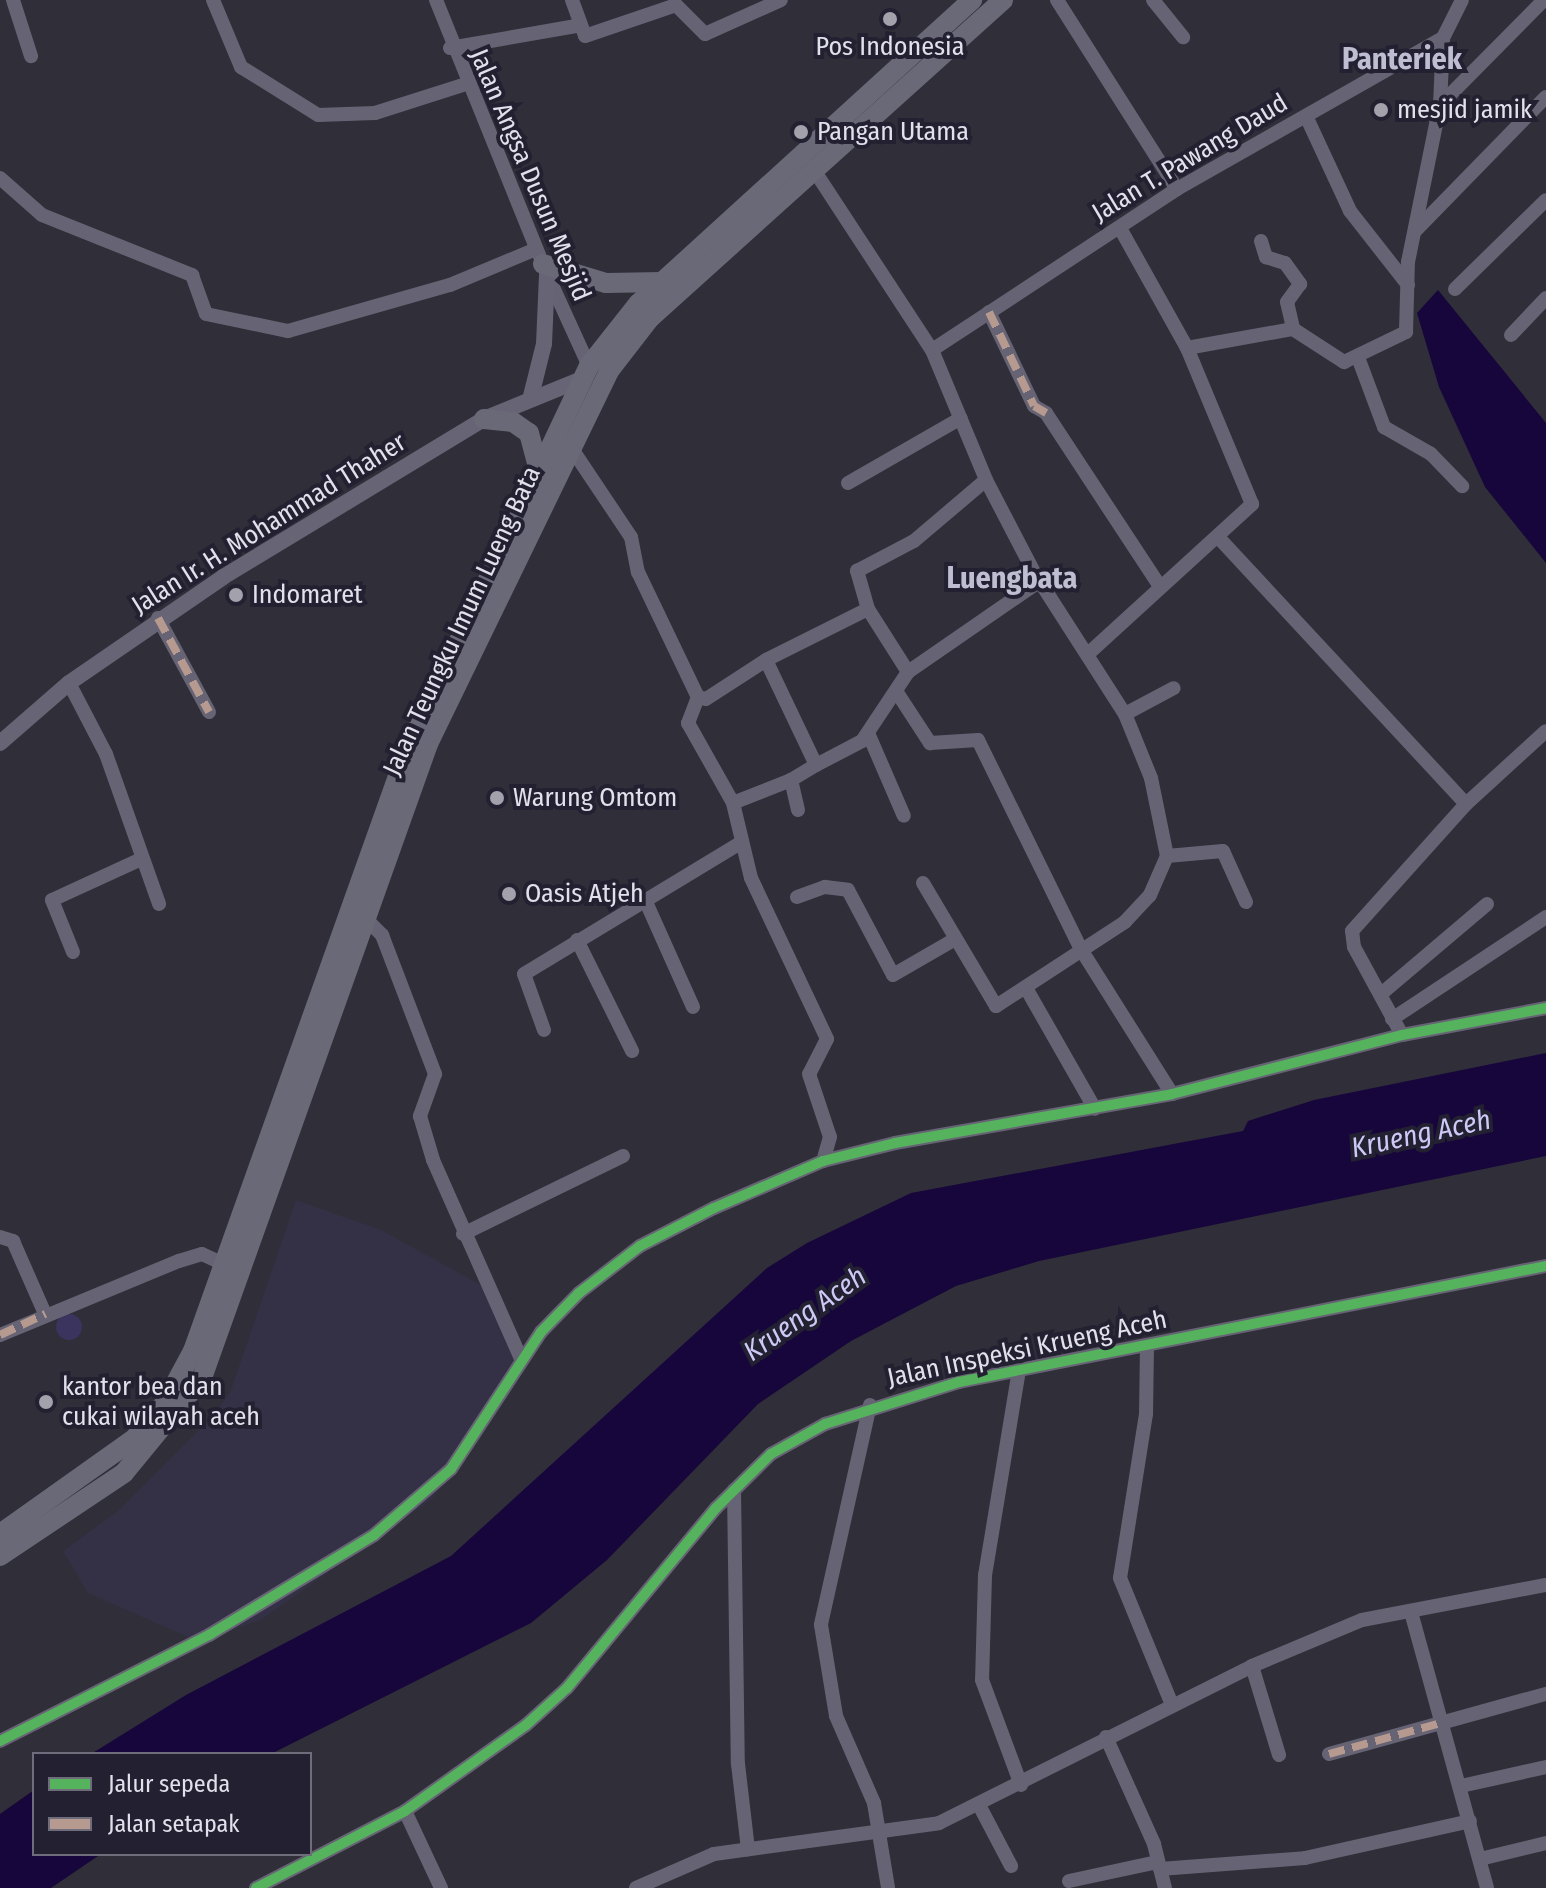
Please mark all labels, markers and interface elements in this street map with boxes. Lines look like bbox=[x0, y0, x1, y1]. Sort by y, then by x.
marker: Pos Indonesia bbox=[881, 10, 899, 28]
place label: Pos Indonesia bbox=[816, 31, 964, 63]
district label: Panteriek bbox=[1342, 41, 1462, 77]
street label: Jalan Angsa Dusun Mesjid bbox=[463, 44, 597, 306]
street label: Jalan T. Pawang Daud bbox=[1087, 87, 1293, 229]
place label: mesjid jamik bbox=[1397, 94, 1532, 126]
marker: mesjid jamik bbox=[1372, 101, 1390, 119]
place label: Pangan Utama bbox=[817, 116, 969, 148]
marker: Pangan Utama bbox=[792, 123, 810, 141]
street label: Jalan Ir. H. Mohammad Thaher bbox=[126, 427, 412, 621]
street label: Jalan Teungku Imum Lueng Bata bbox=[377, 461, 547, 781]
district label: Luengbata bbox=[946, 560, 1078, 596]
place label: Indomaret bbox=[252, 579, 363, 611]
marker: Indomaret bbox=[227, 586, 245, 604]
place label: Warung Omtom bbox=[513, 782, 677, 814]
marker: Warung Omtom bbox=[488, 789, 506, 807]
place label: Oasis Atjeh bbox=[525, 878, 644, 910]
marker: Oasis Atjeh bbox=[500, 885, 518, 903]
water label: Krueng Aceh bbox=[1348, 1103, 1494, 1165]
water label: Krueng Aceh bbox=[737, 1260, 873, 1368]
street label: Jalan Inspeksi Krueng Aceh bbox=[884, 1304, 1170, 1394]
place label: kantor bea dan cukai wilayah aceh bbox=[62, 1371, 260, 1432]
marker: kantor bea dan cukai wilayah aceh bbox=[37, 1393, 55, 1411]
legend bbox=[32, 1752, 312, 1856]
text: Jalur sepeda bbox=[108, 1770, 230, 1798]
text: Jalan setapak bbox=[108, 1810, 239, 1838]

